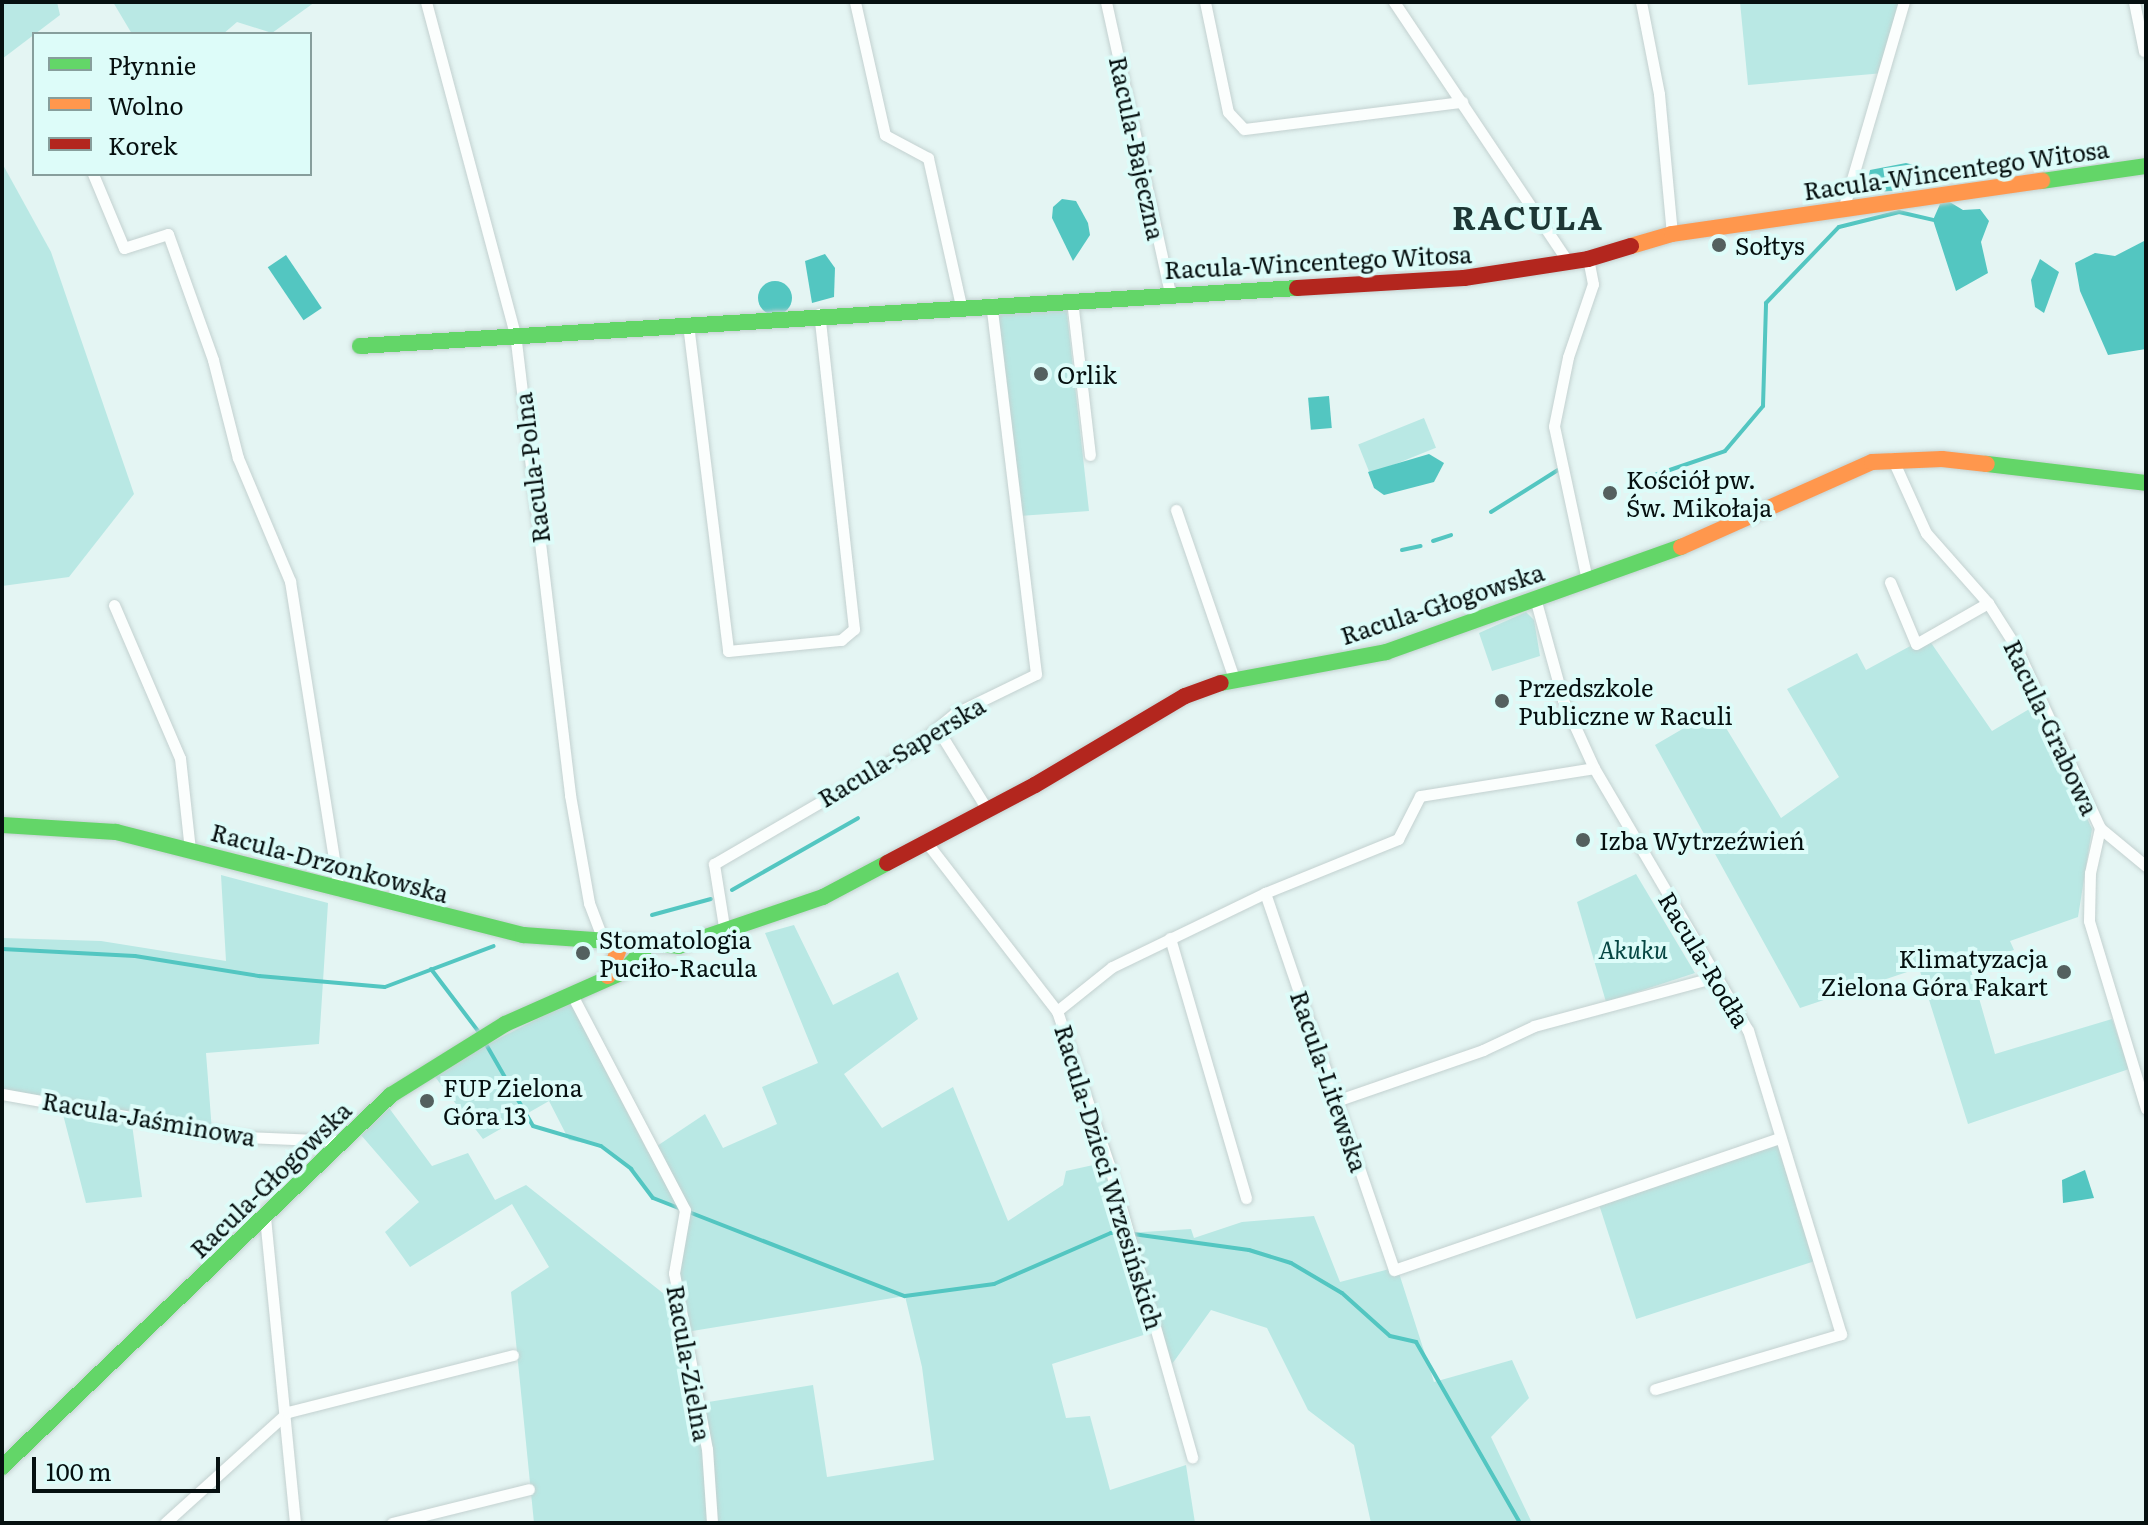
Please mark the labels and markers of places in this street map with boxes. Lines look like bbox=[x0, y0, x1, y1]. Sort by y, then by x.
place label: Sołtys bbox=[1735, 231, 1805, 259]
marker: Sołtys bbox=[1710, 236, 1728, 254]
place label: Orlik bbox=[1057, 360, 1117, 388]
marker: Orlik bbox=[1032, 365, 1050, 383]
place label: Kościół pw. Św. Mikołaja bbox=[1626, 465, 1772, 521]
marker: Kościół pw. Św. Mikołaja bbox=[1601, 484, 1619, 502]
place label: Przedszkole Publiczne w Raculi bbox=[1518, 673, 1733, 729]
marker: Przedszkole Publiczne w Raculi bbox=[1493, 692, 1511, 710]
place label: Izba Wytrzeźwień bbox=[1599, 826, 1805, 854]
marker: Izba Wytrzeźwień bbox=[1574, 831, 1592, 849]
place label: Stomatologia Puciło-Racula bbox=[599, 925, 757, 981]
marker: Stomatologia Puciło-Racula bbox=[574, 944, 592, 962]
place label: Klimatyzacja Zielona Góra Fakart bbox=[1821, 944, 2048, 1000]
marker: Klimatyzacja Zielona Góra Fakart bbox=[2055, 963, 2073, 981]
place label: FUP Zielona Góra 13 bbox=[443, 1073, 583, 1129]
marker: FUP Zielona Góra 13 bbox=[418, 1092, 436, 1110]

